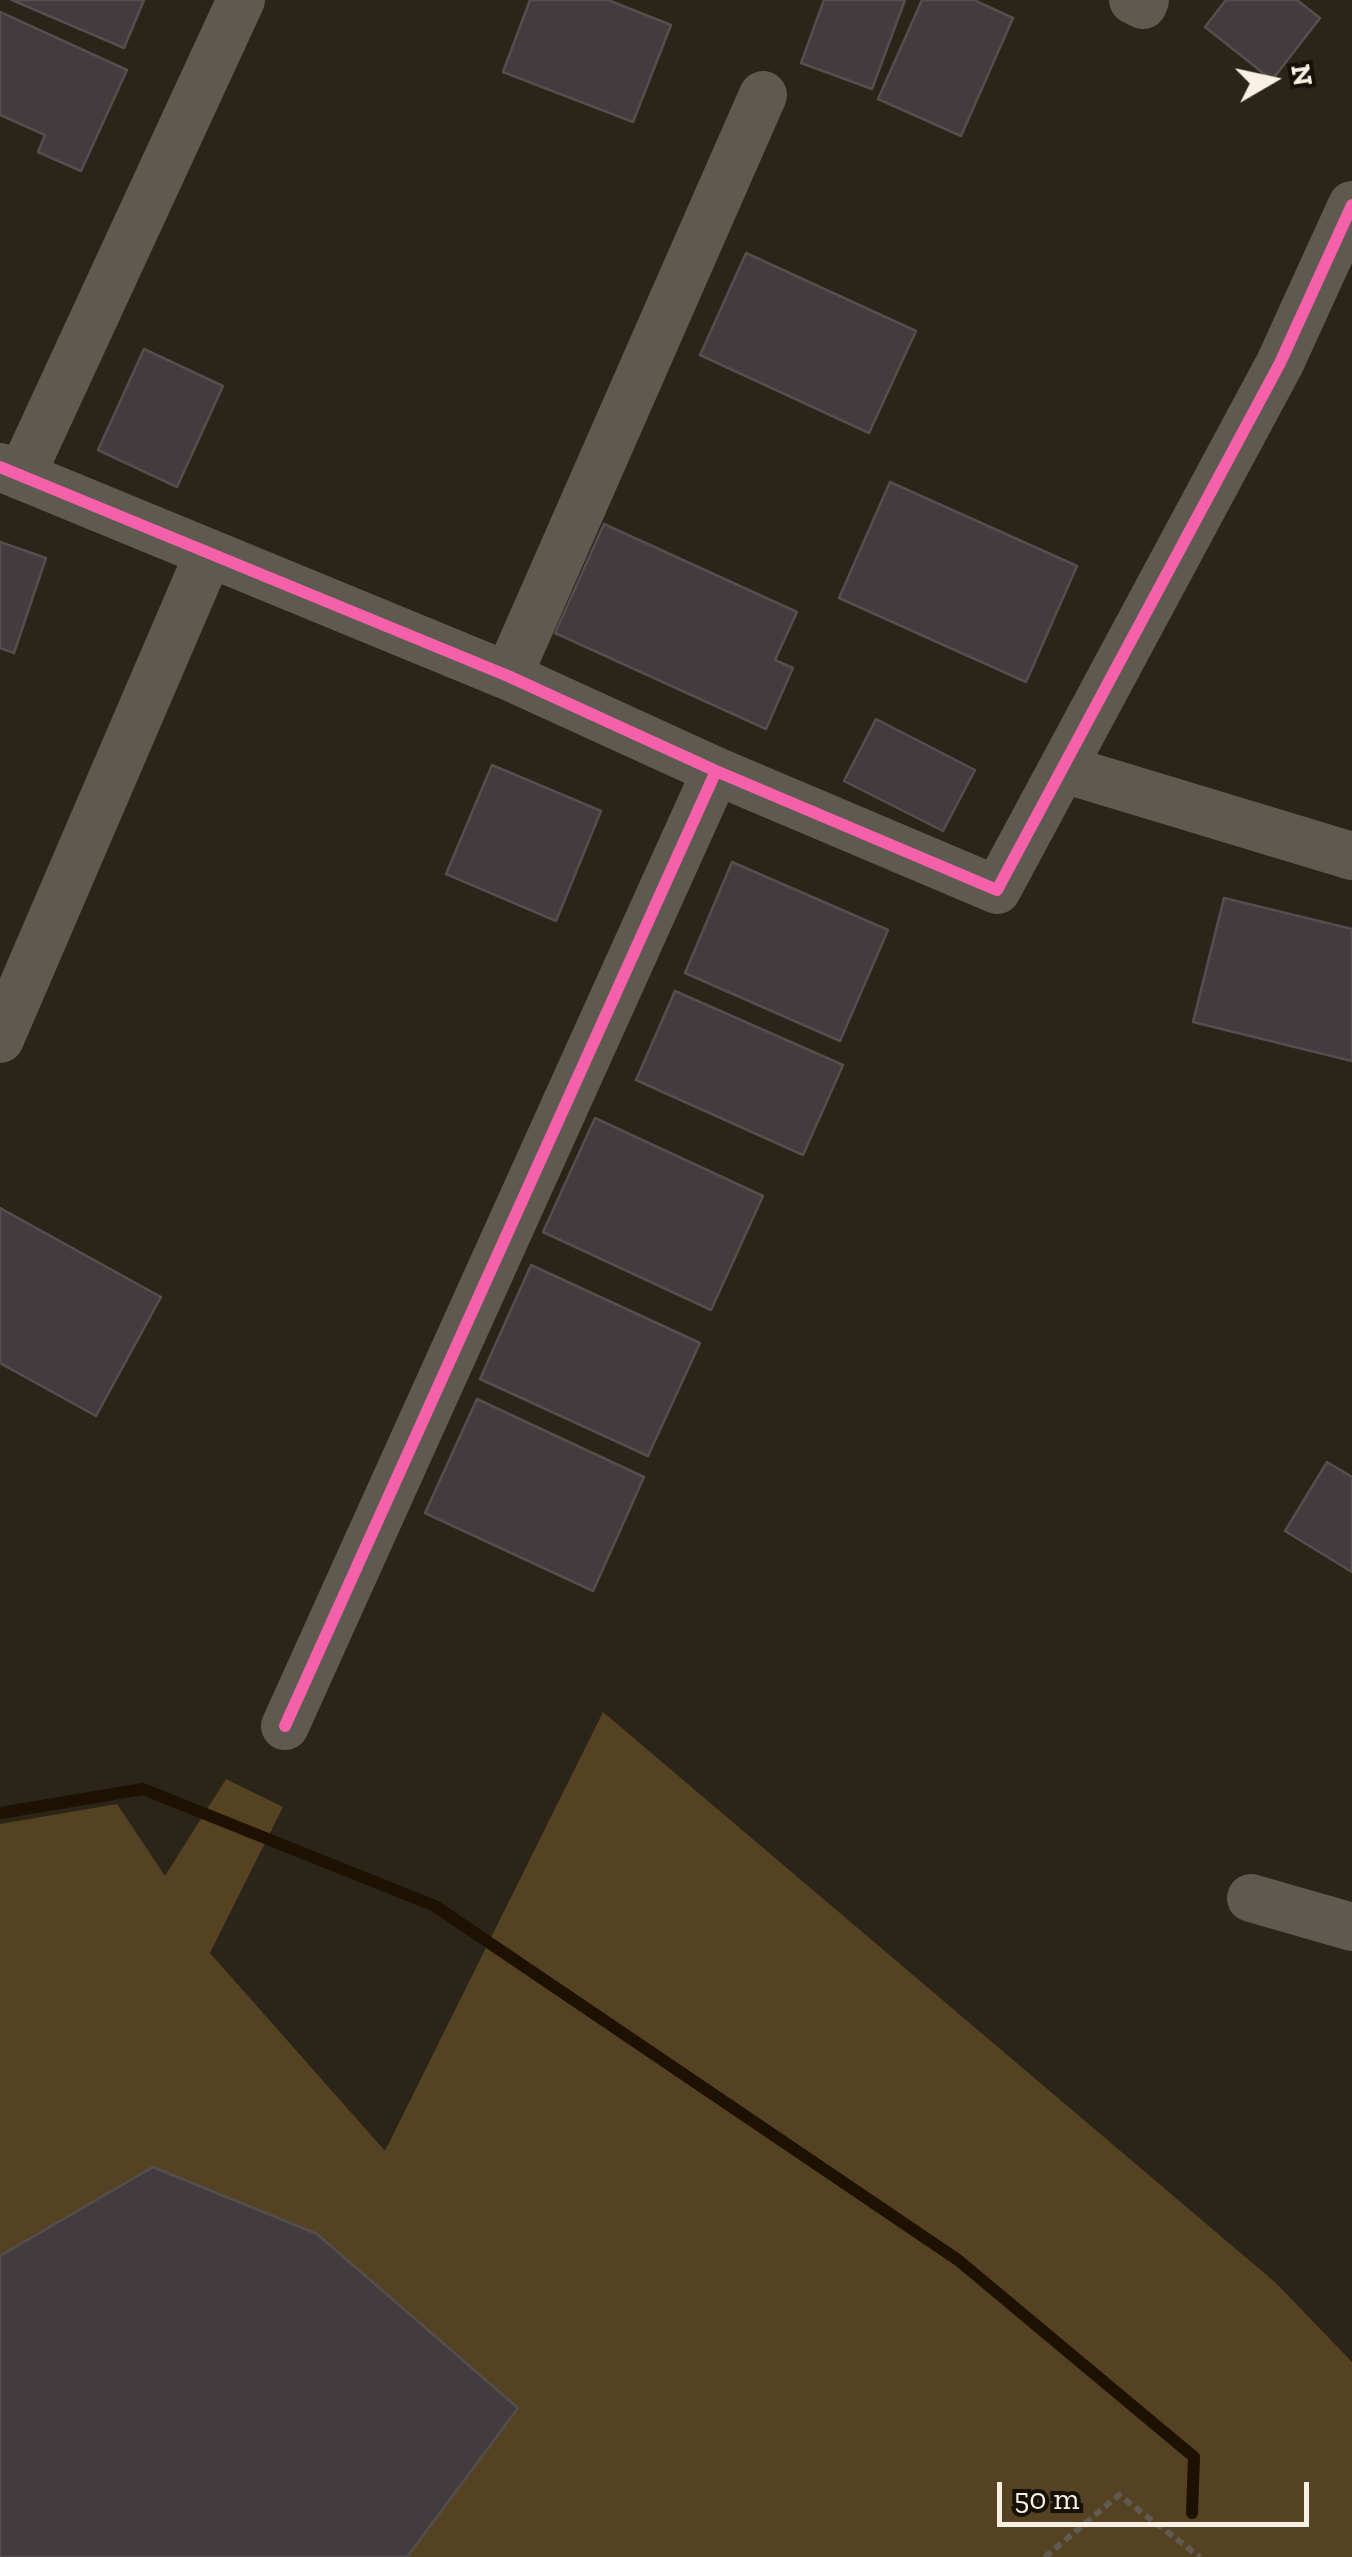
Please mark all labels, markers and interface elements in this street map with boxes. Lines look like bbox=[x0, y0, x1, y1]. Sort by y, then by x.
north arrow bbox=[1222, 30, 1322, 130]
text: N bbox=[1284, 62, 1320, 88]
scale bar bbox=[1002, 2462, 1314, 2524]
text: 50 m bbox=[1014, 2481, 1079, 2517]

